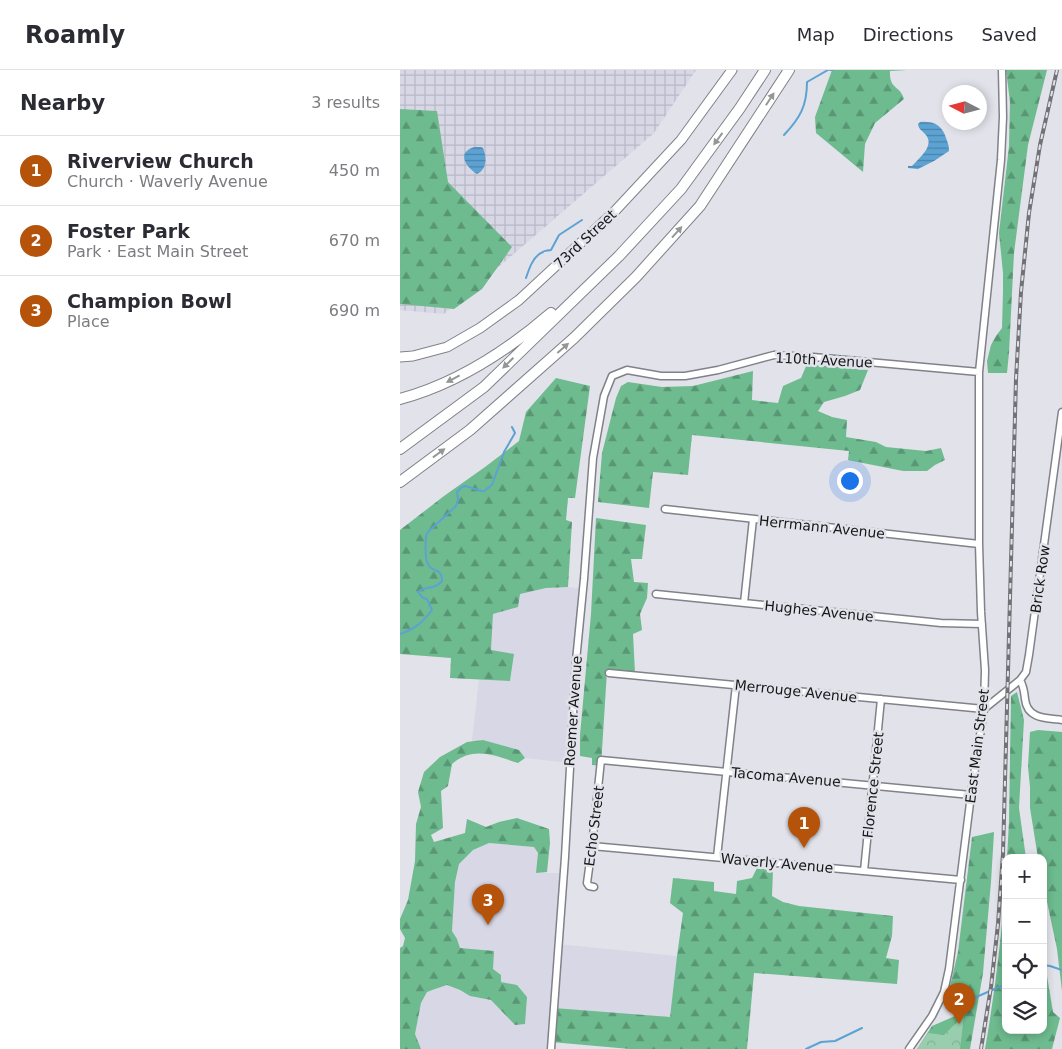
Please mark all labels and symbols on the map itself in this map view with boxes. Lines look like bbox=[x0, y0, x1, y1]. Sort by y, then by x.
north arrow bbox=[942, 85, 987, 130]
one-way arrow bbox=[765, 92, 775, 106]
one-way arrow bbox=[712, 132, 723, 145]
street label: 73rd Street bbox=[551, 206, 620, 272]
one-way arrow bbox=[671, 226, 683, 238]
one-way arrow bbox=[557, 342, 569, 354]
street label: 110th Avenue bbox=[775, 349, 873, 371]
one-way arrow bbox=[503, 357, 515, 369]
one-way arrow bbox=[446, 375, 461, 383]
one-way arrow bbox=[432, 447, 445, 458]
your location bbox=[837, 468, 863, 494]
street label: Herrmann Avenue bbox=[758, 512, 886, 542]
street label: Brick Row bbox=[1027, 544, 1053, 614]
street label: Hughes Avenue bbox=[764, 597, 874, 625]
street label: Roemer Avenue bbox=[561, 655, 585, 767]
street label: Merrouge Avenue bbox=[734, 677, 858, 705]
street label: East Main Street bbox=[962, 687, 992, 804]
street label: Florence Street bbox=[859, 731, 887, 839]
street label: Tacoma Avenue bbox=[730, 764, 841, 790]
street label: Echo Street bbox=[581, 784, 607, 867]
pin: 1 bbox=[788, 807, 820, 848]
street label: Waverly Avenue bbox=[720, 850, 834, 876]
pin: 3 bbox=[472, 884, 504, 925]
pin: 2 bbox=[943, 983, 975, 1024]

